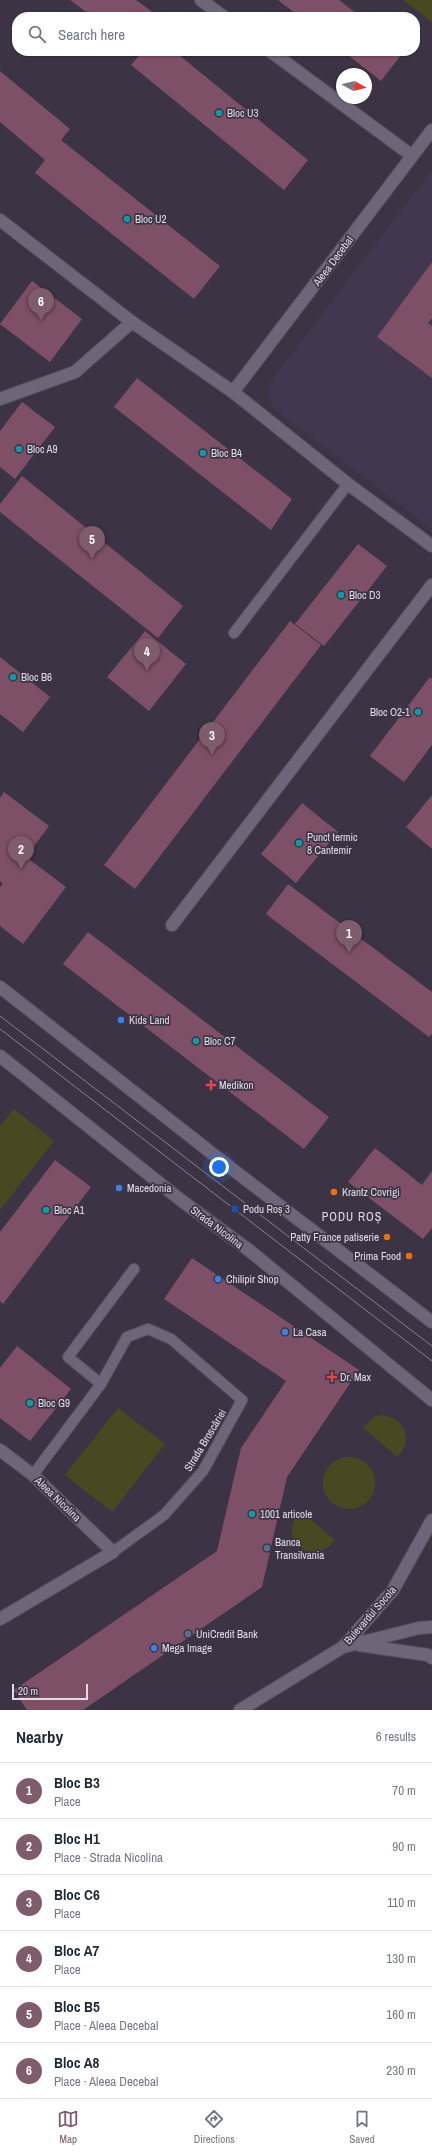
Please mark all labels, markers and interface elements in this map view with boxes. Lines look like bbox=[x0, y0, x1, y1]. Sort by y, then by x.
search box bbox=[12, 12, 420, 56]
icon: search bbox=[26, 23, 48, 45]
text: Search here bbox=[58, 24, 125, 45]
north arrow bbox=[336, 68, 372, 104]
place label: Bloc U3 bbox=[227, 106, 259, 120]
marker: Bloc U3 bbox=[214, 108, 224, 118]
place label: Bloc U2 bbox=[135, 212, 167, 226]
marker: Bloc U2 bbox=[122, 214, 132, 224]
street label: Aleea Decebal bbox=[309, 233, 356, 289]
pin: 6 bbox=[28, 288, 54, 321]
place label: Bloc A9 bbox=[27, 442, 58, 456]
marker: Bloc A9 bbox=[14, 444, 24, 454]
place label: Bloc B4 bbox=[211, 446, 242, 460]
marker: Bloc B4 bbox=[198, 448, 208, 458]
pin: 5 bbox=[79, 526, 105, 559]
place label: Bloc D3 bbox=[349, 588, 381, 602]
marker: Bloc D3 bbox=[336, 590, 346, 600]
pin: 4 bbox=[134, 638, 160, 671]
place label: Bloc B6 bbox=[21, 670, 52, 684]
marker: Bloc B6 bbox=[8, 672, 18, 682]
place label: Bloc O2-1 bbox=[370, 705, 410, 719]
marker: Bloc O2-1 bbox=[413, 707, 423, 717]
pin: 3 bbox=[199, 722, 225, 755]
place label: Punct termic 8 Cantemir bbox=[307, 830, 358, 857]
pin: 2 bbox=[8, 836, 34, 869]
marker: Punct termic 8 Cantemir bbox=[294, 838, 304, 848]
pin: 1 bbox=[336, 920, 362, 953]
place label: Kids Land bbox=[129, 1013, 170, 1027]
marker: Kids Land bbox=[116, 1015, 126, 1025]
place label: Bloc C7 bbox=[204, 1034, 236, 1048]
marker: Bloc C7 bbox=[191, 1036, 201, 1046]
place label: Medikon bbox=[219, 1078, 254, 1092]
marker: Medikon bbox=[206, 1080, 216, 1090]
your location bbox=[209, 1157, 229, 1177]
place label: Macedonia bbox=[127, 1181, 172, 1195]
marker: Macedonia bbox=[114, 1183, 124, 1193]
place label: Krantz Covrigi bbox=[342, 1185, 400, 1199]
marker: Krantz Covrigi bbox=[329, 1187, 339, 1197]
place label: Podu Roș 3 bbox=[243, 1202, 290, 1216]
place label: Bloc A1 bbox=[54, 1203, 85, 1217]
street label: Strada Nicolina bbox=[188, 1203, 246, 1251]
marker: Podu Roș 3 bbox=[230, 1204, 240, 1214]
marker: Bloc A1 bbox=[41, 1205, 51, 1215]
district label: PODU ROȘ bbox=[322, 1209, 382, 1225]
place label: Patty France patiserie bbox=[290, 1230, 379, 1244]
marker: Patty France patiserie bbox=[382, 1232, 392, 1242]
place label: Prima Food bbox=[354, 1249, 401, 1263]
marker: Prima Food bbox=[404, 1251, 414, 1261]
place label: Chilipir Shop bbox=[226, 1272, 279, 1286]
marker: Chilipir Shop bbox=[213, 1274, 223, 1284]
place label: La Casa bbox=[293, 1325, 327, 1339]
marker: La Casa bbox=[280, 1327, 290, 1337]
place label: Dr. Max bbox=[340, 1370, 372, 1384]
marker: Dr. Max bbox=[327, 1372, 337, 1382]
place label: Bloc G9 bbox=[38, 1396, 70, 1410]
marker: Bloc G9 bbox=[25, 1398, 35, 1408]
street label: Strada Broscăriei bbox=[181, 1406, 229, 1474]
street label: Aleea Nicolina bbox=[31, 1473, 84, 1524]
place label: 1001 articole bbox=[260, 1507, 312, 1521]
marker: 1001 articole bbox=[247, 1509, 257, 1519]
place label: Banca Transilvania bbox=[275, 1535, 324, 1562]
marker: Banca Transilvania bbox=[262, 1543, 272, 1553]
street label: Bulevardul Socola bbox=[341, 1583, 399, 1647]
place label: UniCredit Bank bbox=[196, 1627, 258, 1641]
marker: UniCredit Bank bbox=[183, 1629, 193, 1639]
place label: Mega Image bbox=[162, 1641, 212, 1655]
marker: Mega Image bbox=[149, 1643, 159, 1653]
scale bar bbox=[12, 1682, 88, 1701]
text: 20 m bbox=[18, 1684, 38, 1698]
text: Nearby bbox=[16, 1725, 63, 1748]
text: 6 results bbox=[376, 1728, 416, 1745]
text: Bloc B3 bbox=[54, 1772, 100, 1793]
text: 1 bbox=[26, 1782, 32, 1799]
text: 70 m bbox=[392, 1782, 416, 1799]
text: Place bbox=[54, 1793, 81, 1810]
text: Bloc H1 bbox=[54, 1828, 100, 1849]
text: 2 bbox=[26, 1838, 32, 1855]
text: 90 m bbox=[392, 1838, 416, 1855]
text: Place · Strada Nicolina bbox=[54, 1849, 163, 1866]
text: Bloc C6 bbox=[54, 1884, 100, 1905]
text: 3 bbox=[26, 1894, 32, 1911]
text: 110 m bbox=[387, 1894, 416, 1911]
text: Place bbox=[54, 1905, 81, 1922]
text: Bloc A7 bbox=[54, 1940, 99, 1961]
text: 4 bbox=[26, 1950, 32, 1967]
text: 130 m bbox=[386, 1950, 416, 1967]
text: Place bbox=[54, 1961, 81, 1978]
text: Bloc B5 bbox=[54, 1996, 100, 2017]
text: 5 bbox=[26, 2006, 32, 2023]
text: 160 m bbox=[386, 2006, 416, 2023]
text: Place · Aleea Decebal bbox=[54, 2017, 158, 2034]
text: Bloc A8 bbox=[54, 2052, 99, 2073]
text: 6 bbox=[26, 2062, 32, 2079]
text: 230 m bbox=[386, 2062, 416, 2079]
text: Place · Aleea Decebal bbox=[54, 2073, 158, 2090]
tab: Map bbox=[57, 2108, 79, 2146]
tab: Directions bbox=[194, 2108, 235, 2146]
tab: Saved bbox=[349, 2108, 375, 2146]

